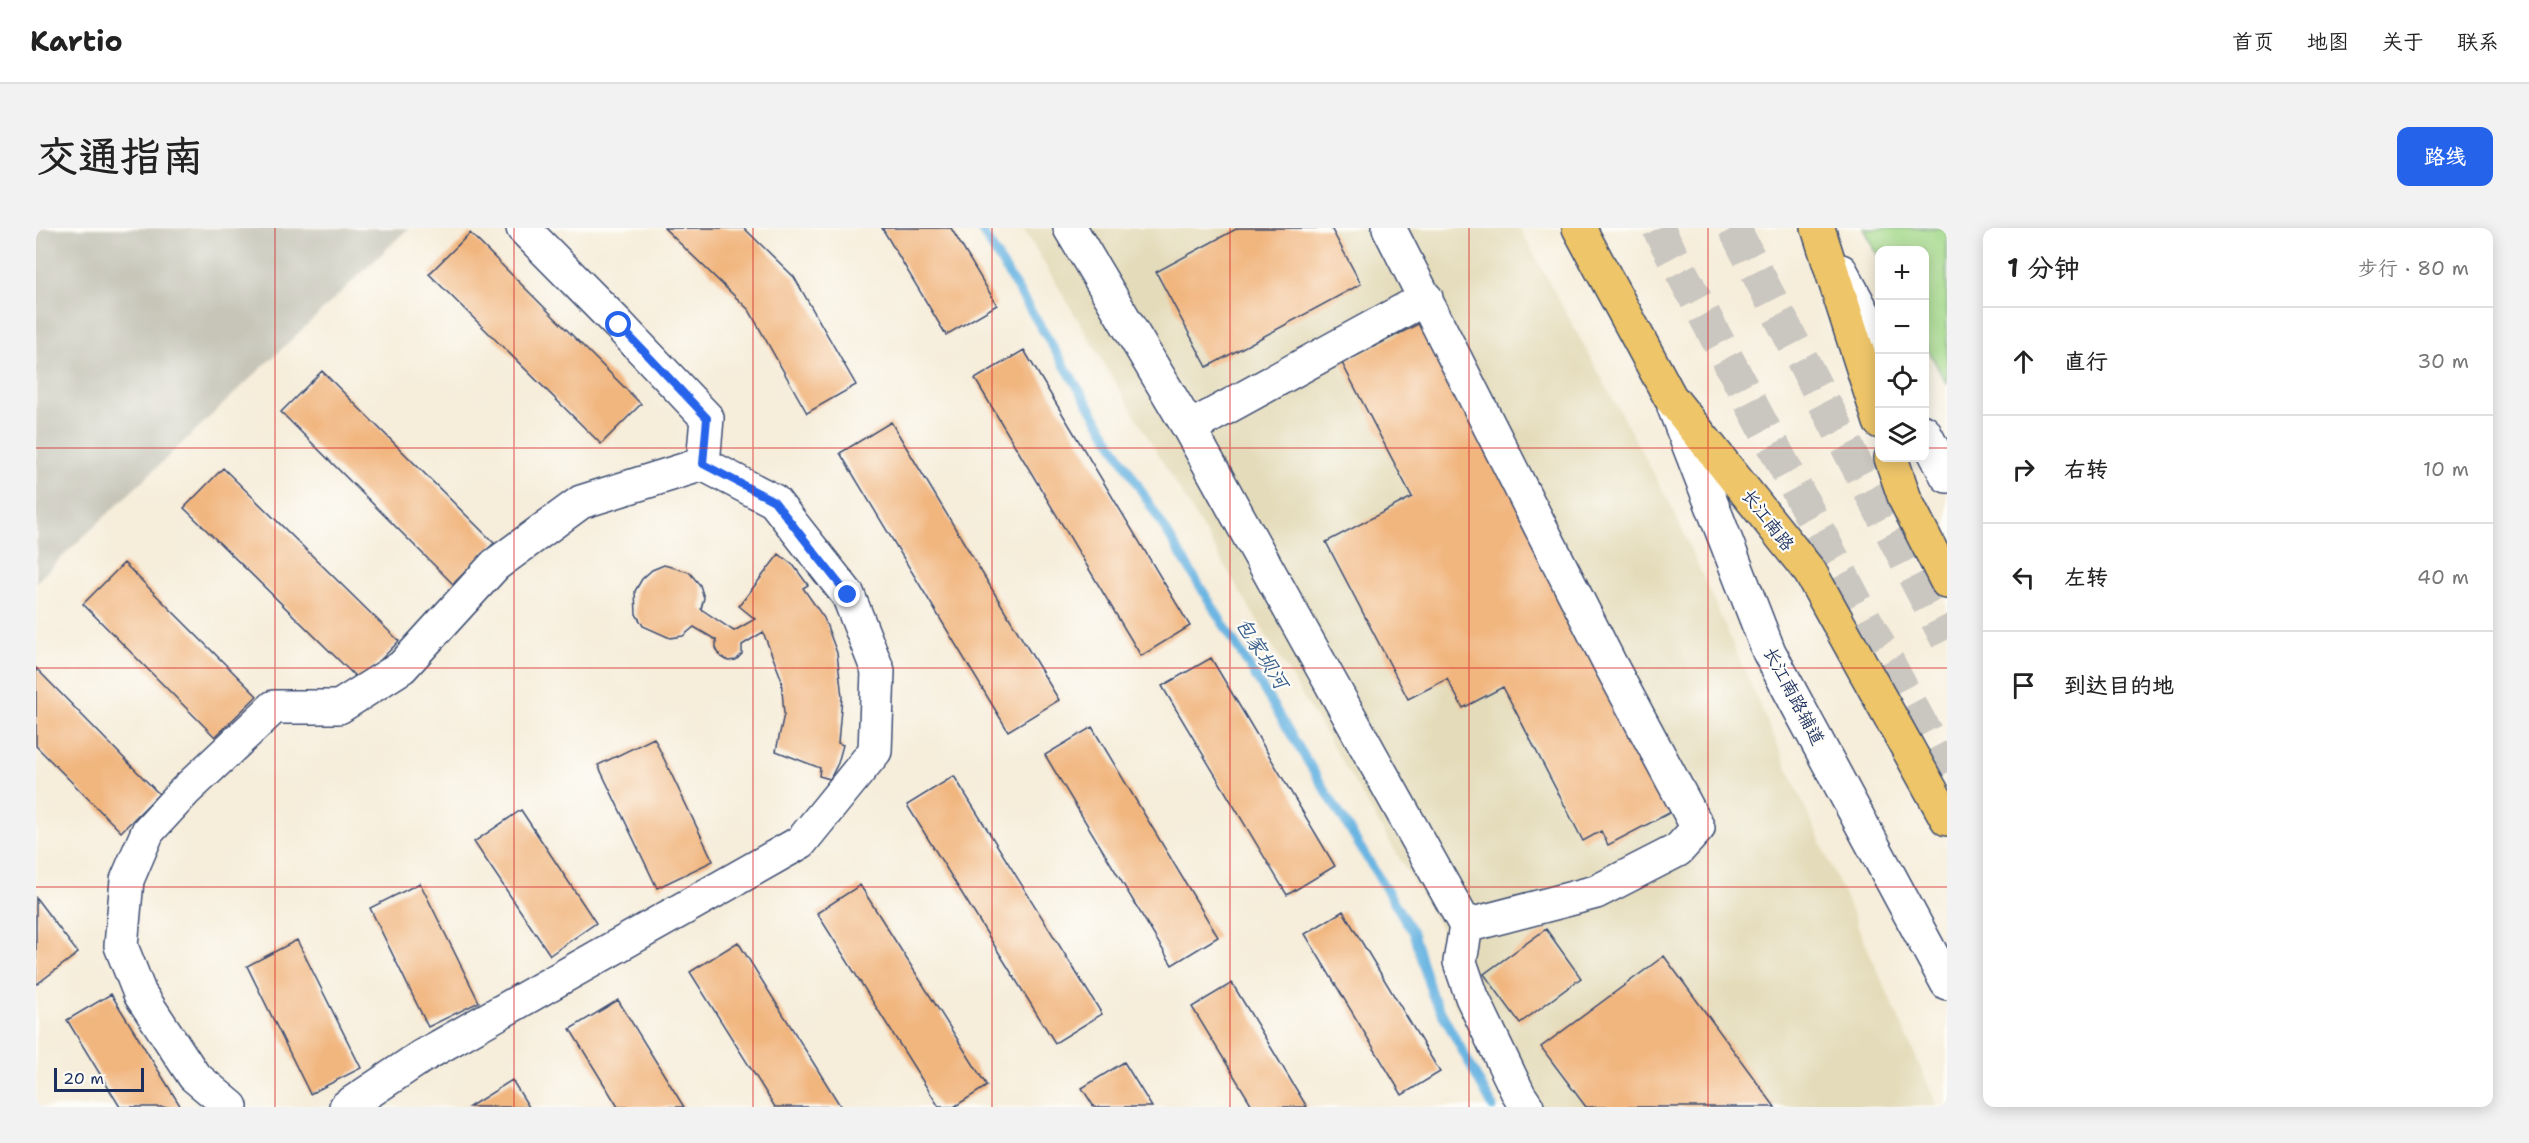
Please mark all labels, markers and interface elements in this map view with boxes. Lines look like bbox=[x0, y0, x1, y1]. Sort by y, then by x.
text: Kartio bbox=[30, 22, 123, 60]
text: 首页 bbox=[2232, 28, 2274, 56]
text: 地图 bbox=[2307, 28, 2349, 56]
text: 关于 bbox=[2382, 28, 2424, 56]
text: 联系 bbox=[2457, 28, 2499, 56]
button: 路线 bbox=[2397, 127, 2493, 186]
text: 交通指南 bbox=[36, 128, 204, 184]
map controls bbox=[1875, 246, 1929, 462]
button: + bbox=[1875, 246, 1929, 300]
text: 1 分钟 bbox=[2007, 250, 2080, 285]
text: 步行 · 80 m bbox=[2358, 255, 2469, 281]
button: − bbox=[1875, 300, 1929, 354]
route start bbox=[605, 311, 631, 337]
icon: ahead bbox=[2007, 345, 2040, 378]
text: 直行 bbox=[2064, 347, 2108, 376]
text: 30 m bbox=[2417, 348, 2469, 374]
button: locate bbox=[1875, 354, 1929, 408]
button: layers bbox=[1875, 408, 1929, 462]
icon: right bbox=[2007, 453, 2040, 486]
text: 右转 bbox=[2064, 455, 2108, 484]
text: 10 m bbox=[2423, 456, 2469, 482]
street label: 长江南路 bbox=[1736, 484, 1800, 556]
icon: left bbox=[2007, 561, 2040, 594]
text: 左转 bbox=[2064, 563, 2108, 592]
text: 40 m bbox=[2417, 564, 2469, 590]
route end bbox=[834, 581, 860, 607]
water label: 包家坝河 bbox=[1230, 612, 1296, 696]
street label: 长江南路辅道 bbox=[1758, 643, 1830, 749]
icon: arrive bbox=[2007, 669, 2040, 702]
text: 到达目的地 bbox=[2064, 671, 2174, 700]
scale bar bbox=[54, 1065, 144, 1092]
text: 20 m bbox=[63, 1068, 104, 1089]

